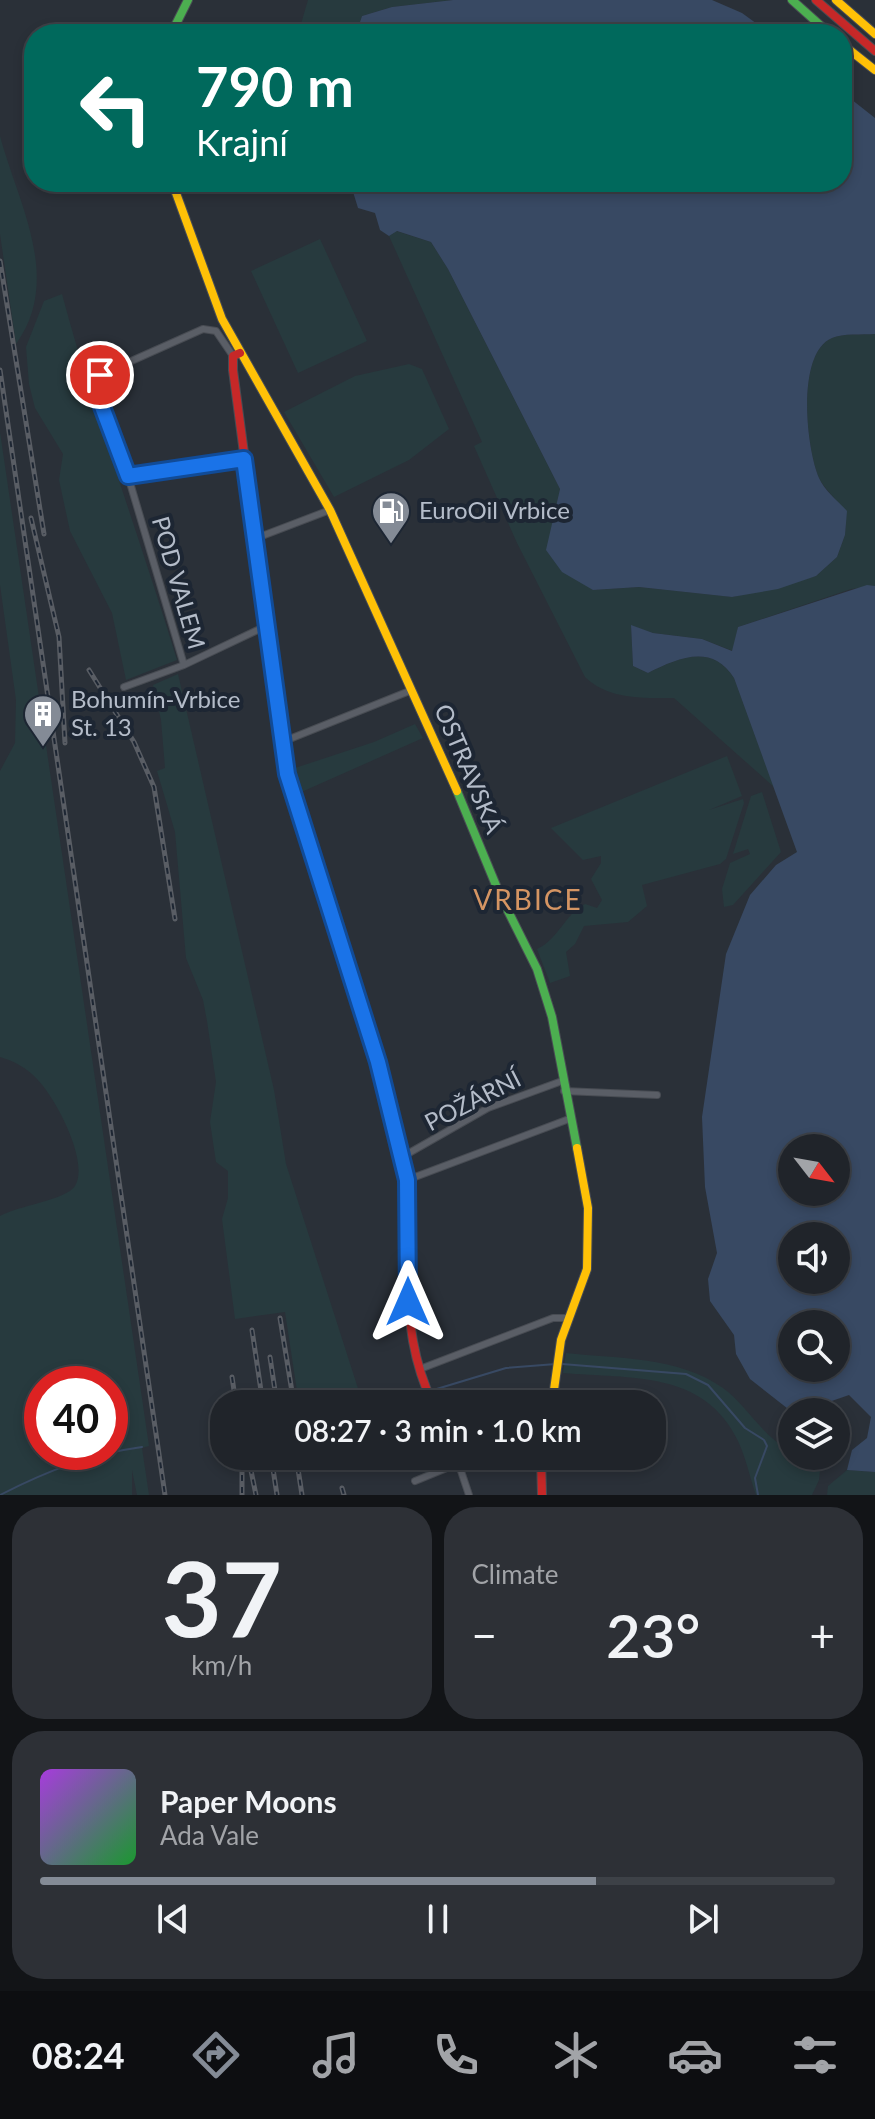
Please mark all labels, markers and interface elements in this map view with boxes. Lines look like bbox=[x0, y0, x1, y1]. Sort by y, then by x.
text: 790 m bbox=[196, 52, 354, 119]
icon: left bbox=[64, 56, 168, 160]
text: Krajní bbox=[196, 120, 288, 164]
pin bbox=[66, 341, 134, 409]
icon: arrive bbox=[78, 353, 122, 397]
fuel station icon: EuroOil Vrbice bbox=[370, 490, 412, 545]
place label: EuroOil Vrbice bbox=[419, 495, 570, 524]
street label: POD VALEM bbox=[147, 513, 212, 652]
place label: Bohumín-Vrbice St. 13 bbox=[71, 684, 241, 741]
building icon: Bohumín-Vrbice St. 13 bbox=[22, 693, 64, 748]
street label: OSTRAVSKÁ bbox=[429, 699, 510, 838]
district label: VRBICE bbox=[473, 882, 583, 916]
street label: POŽÁRNÍ bbox=[419, 1063, 526, 1136]
north arrow bbox=[778, 1134, 850, 1206]
map controls bbox=[778, 1134, 850, 1470]
button: sound bbox=[778, 1222, 850, 1294]
position arrow bbox=[366, 1260, 450, 1344]
button: search bbox=[778, 1310, 850, 1382]
speed limit sign: 40 bbox=[24, 1366, 128, 1470]
button: layers bbox=[778, 1398, 850, 1470]
text: 08:27 · 3 min · 1.0 km bbox=[294, 1412, 582, 1448]
text: 37 bbox=[161, 1534, 282, 1659]
text: Climate bbox=[472, 1558, 558, 1590]
text: 23° bbox=[606, 1599, 701, 1671]
text: − bbox=[472, 1609, 497, 1661]
text: + bbox=[809, 1609, 835, 1661]
text: km/h bbox=[191, 1649, 252, 1681]
text: Paper Moons bbox=[160, 1783, 337, 1819]
text: Ada Vale bbox=[160, 1819, 259, 1851]
icon: previous bbox=[151, 1897, 195, 1941]
icon: pause bbox=[416, 1897, 460, 1941]
icon: next bbox=[681, 1897, 725, 1941]
icon: directions bbox=[188, 2027, 244, 2083]
icon: music bbox=[308, 2027, 364, 2083]
icon: phone bbox=[428, 2027, 484, 2083]
icon: climate bbox=[548, 2027, 604, 2083]
icon: car bbox=[667, 2027, 723, 2083]
icon: filters bbox=[787, 2027, 843, 2083]
text: 08:24 bbox=[32, 2033, 125, 2077]

